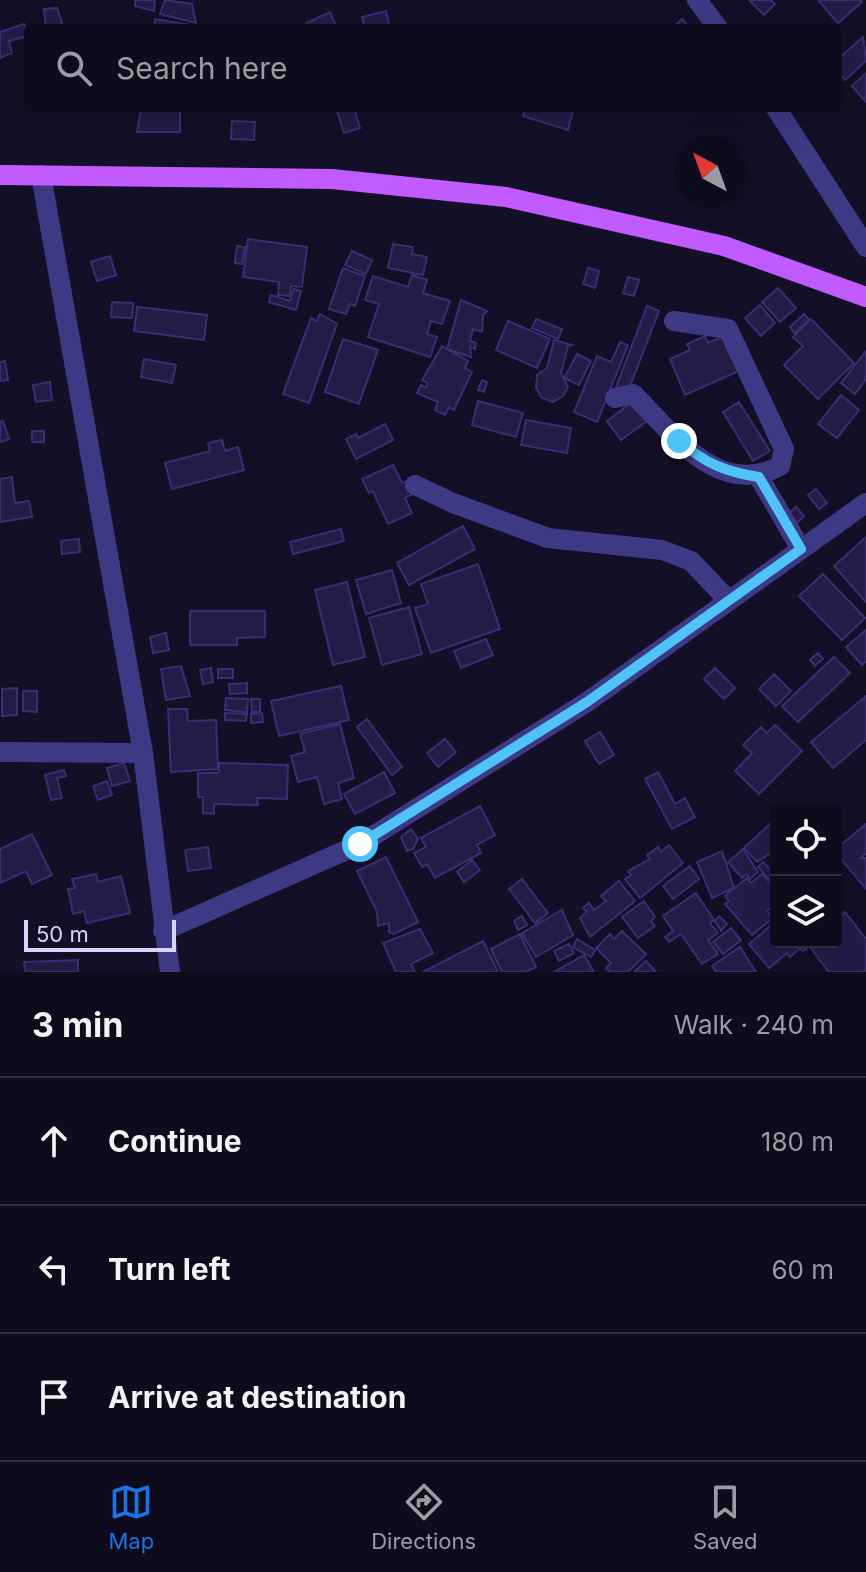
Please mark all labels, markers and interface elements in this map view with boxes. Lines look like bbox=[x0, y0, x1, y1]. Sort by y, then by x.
search box bbox=[24, 24, 842, 112]
icon: search bbox=[52, 46, 96, 90]
text: Search here bbox=[116, 50, 288, 86]
north arrow bbox=[674, 136, 746, 208]
route end bbox=[661, 423, 697, 459]
map controls bbox=[770, 804, 842, 948]
button: locate bbox=[770, 804, 842, 876]
route start bbox=[342, 826, 378, 862]
button: layers bbox=[770, 876, 842, 948]
scale bar bbox=[24, 916, 176, 952]
text: 50 m bbox=[36, 921, 89, 947]
text: 3 min bbox=[32, 1004, 123, 1045]
text: Walk · 240 m bbox=[674, 1009, 834, 1040]
icon: ahead bbox=[32, 1119, 76, 1163]
text: Continue bbox=[108, 1123, 242, 1159]
text: 180 m bbox=[761, 1126, 834, 1157]
icon: left bbox=[32, 1247, 76, 1291]
text: Turn left bbox=[108, 1251, 230, 1287]
text: 60 m bbox=[771, 1254, 834, 1285]
icon: arrive bbox=[32, 1375, 76, 1419]
text: Arrive at destination bbox=[108, 1379, 406, 1415]
tab: Map bbox=[109, 1480, 154, 1554]
tab: Directions bbox=[371, 1480, 476, 1554]
tab: Saved bbox=[693, 1480, 757, 1554]

